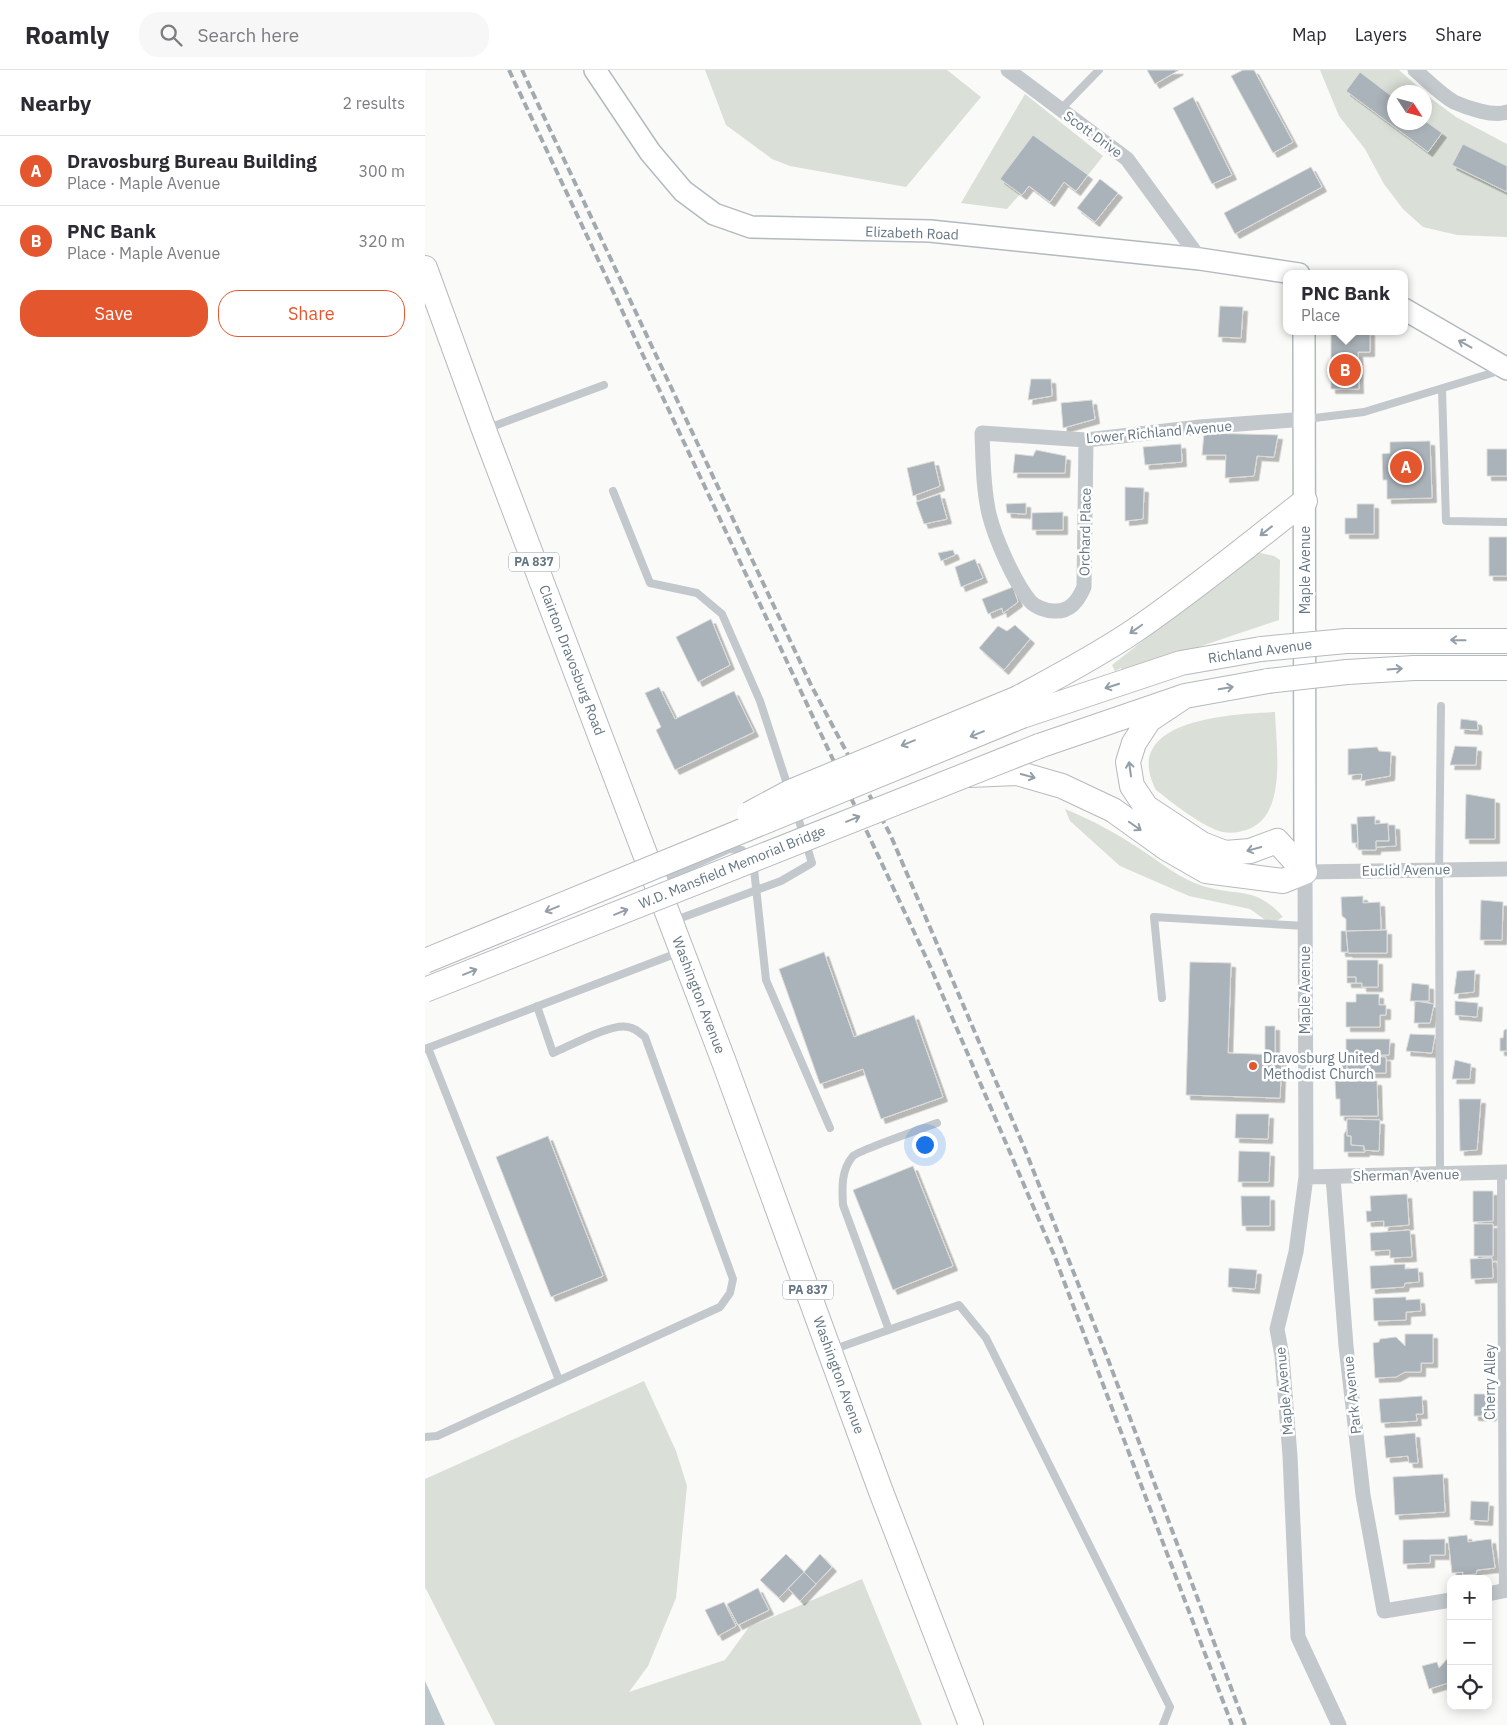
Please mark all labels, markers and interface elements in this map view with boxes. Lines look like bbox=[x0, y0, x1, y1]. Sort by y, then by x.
search box bbox=[139, 12, 489, 57]
text: Roamly bbox=[25, 19, 109, 51]
icon: search bbox=[157, 21, 185, 49]
text: Search here bbox=[197, 23, 299, 47]
text: Map bbox=[1292, 23, 1327, 46]
text: Layers bbox=[1355, 23, 1407, 46]
text: Share bbox=[1435, 23, 1482, 46]
north arrow bbox=[1387, 85, 1432, 130]
text: Nearby bbox=[20, 89, 91, 117]
text: 2 results bbox=[342, 93, 405, 113]
street label: Scott Drive bbox=[1060, 107, 1126, 162]
text: Dravosburg Bureau Building bbox=[67, 149, 317, 173]
text: A bbox=[31, 161, 41, 181]
text: 300 m bbox=[358, 161, 405, 181]
text: Place · Maple Avenue bbox=[67, 173, 220, 193]
text: PNC Bank bbox=[67, 219, 156, 243]
street label: Elizabeth Road bbox=[865, 222, 959, 244]
text: B bbox=[31, 231, 41, 251]
text: 320 m bbox=[358, 231, 405, 251]
text: Place · Maple Avenue bbox=[67, 243, 220, 263]
popup bbox=[1283, 270, 1408, 335]
text: PNC Bank bbox=[1301, 281, 1390, 305]
button: Save bbox=[20, 290, 208, 337]
button: Share bbox=[218, 290, 405, 337]
text: Place bbox=[1301, 305, 1340, 325]
one-way arrow bbox=[1459, 338, 1473, 348]
pin: B bbox=[1329, 351, 1361, 389]
street label: Lower Richland Avenue bbox=[1085, 417, 1233, 447]
pin: A bbox=[1390, 448, 1422, 486]
street label: Orchard Place bbox=[1075, 487, 1095, 576]
street label: Maple Avenue bbox=[1296, 525, 1314, 614]
one-way arrow bbox=[1260, 526, 1273, 537]
road number: PA 837 bbox=[509, 552, 559, 572]
street label: Clairton Dravosburg Road bbox=[535, 582, 609, 738]
one-way arrow bbox=[1129, 624, 1143, 634]
street label: Richland Avenue bbox=[1207, 635, 1313, 667]
one-way arrow bbox=[1451, 636, 1467, 645]
one-way arrow bbox=[1387, 664, 1403, 673]
one-way arrow bbox=[1105, 682, 1121, 691]
one-way arrow bbox=[1218, 683, 1234, 693]
one-way arrow bbox=[970, 730, 985, 739]
one-way arrow bbox=[901, 739, 916, 748]
one-way arrow bbox=[1125, 762, 1135, 778]
one-way arrow bbox=[1020, 772, 1036, 782]
one-way arrow bbox=[845, 813, 860, 823]
street label: W.D. Mansfield Memorial Bridge bbox=[636, 821, 828, 913]
one-way arrow bbox=[1128, 821, 1142, 831]
one-way arrow bbox=[1246, 844, 1262, 854]
street label: Euclid Avenue bbox=[1362, 860, 1451, 880]
one-way arrow bbox=[545, 905, 560, 915]
one-way arrow bbox=[613, 906, 628, 916]
street label: Washington Avenue bbox=[668, 934, 730, 1056]
street label: Maple Avenue bbox=[1296, 945, 1314, 1034]
one-way arrow bbox=[462, 967, 477, 976]
place label: Dravosburg United Methodist Church bbox=[1263, 1049, 1379, 1083]
marker: Dravosburg United Methodist Church bbox=[1247, 1060, 1259, 1072]
your location bbox=[912, 1132, 938, 1158]
street label: Sherman Avenue bbox=[1353, 1165, 1460, 1185]
road number: PA 837 bbox=[783, 1280, 833, 1300]
street label: Washington Avenue bbox=[809, 1314, 869, 1437]
street label: Cherry Alley bbox=[1481, 1344, 1499, 1420]
street label: Maple Avenue bbox=[1271, 1346, 1297, 1436]
street label: Park Avenue bbox=[1339, 1355, 1365, 1435]
map controls bbox=[1447, 1575, 1492, 1710]
button: + bbox=[1447, 1575, 1492, 1620]
button: − bbox=[1447, 1620, 1492, 1665]
button: locate bbox=[1447, 1665, 1492, 1710]

